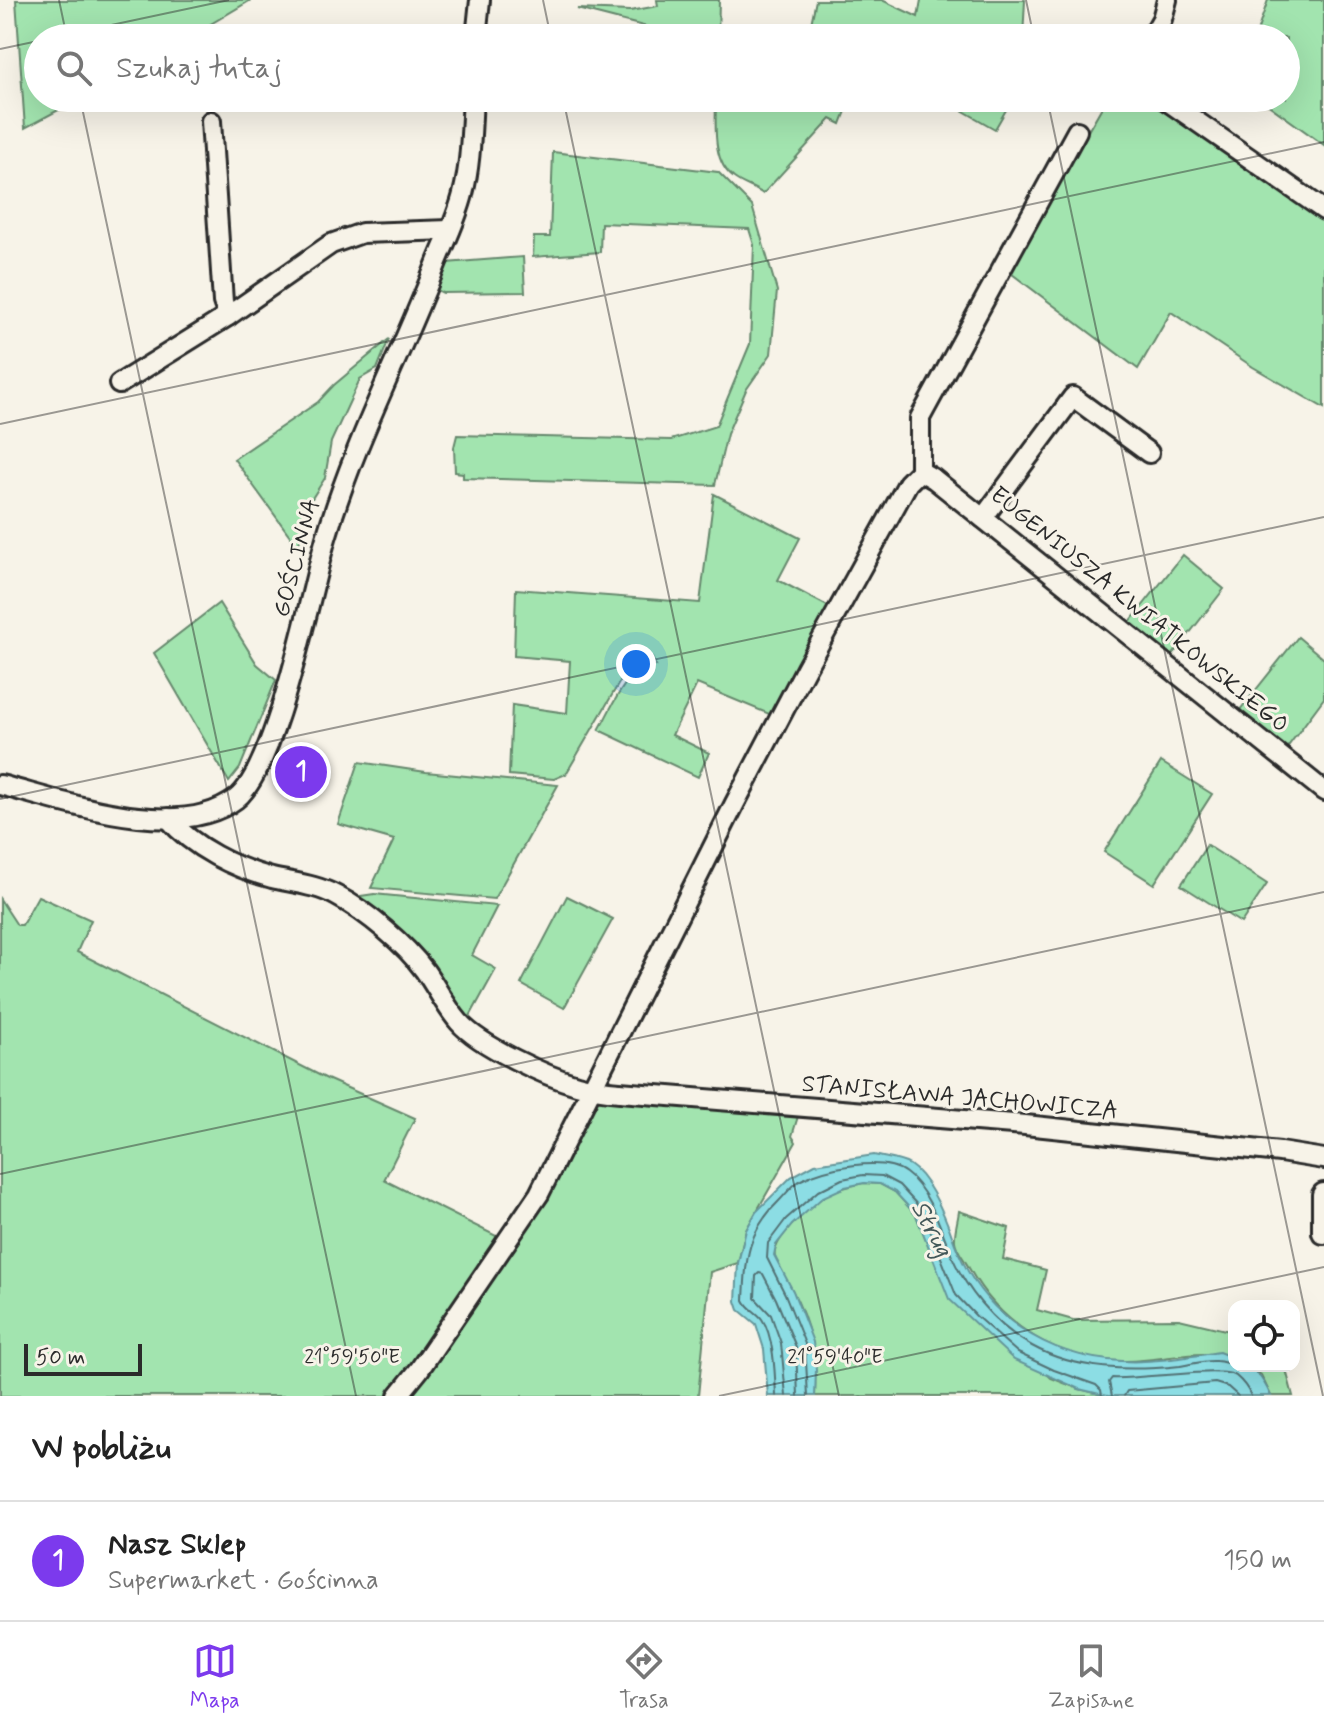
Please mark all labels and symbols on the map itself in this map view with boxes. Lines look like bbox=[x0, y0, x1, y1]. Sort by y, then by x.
street label: EUGENIUSZA KWIATKOWSKIEGO bbox=[983, 480, 1295, 740]
street label: GOŚCINNA bbox=[265, 495, 328, 621]
your location bbox=[616, 644, 656, 684]
pin: 1 bbox=[275, 742, 327, 802]
street label: STANISŁAWA JACHOWICZA bbox=[800, 1069, 1120, 1127]
water label: Strug bbox=[902, 1195, 960, 1264]
scale bar bbox=[24, 1340, 142, 1376]
text: 21°59'50"E bbox=[304, 1344, 400, 1371]
text: 21°59'40"E bbox=[787, 1344, 883, 1371]

